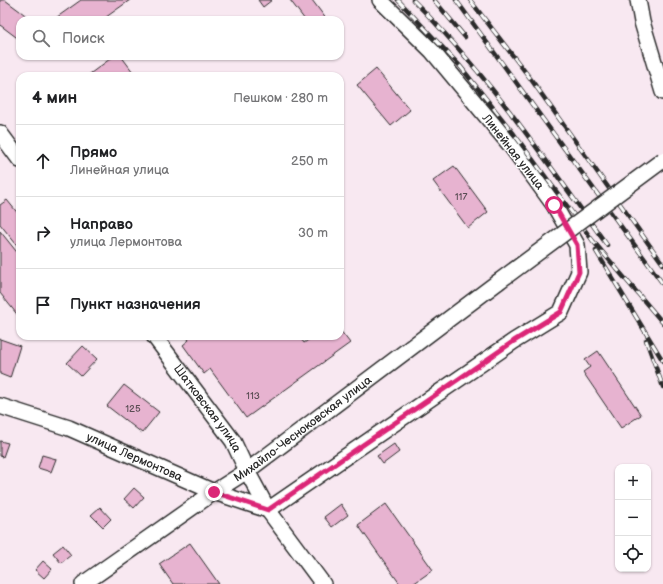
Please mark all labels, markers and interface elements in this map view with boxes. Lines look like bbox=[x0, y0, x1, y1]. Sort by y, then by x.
search box bbox=[16, 16, 344, 60]
icon: search bbox=[30, 27, 52, 49]
text: Поиск bbox=[62, 29, 105, 48]
text: 4 мин bbox=[32, 88, 77, 108]
text: Пешком · 280 m bbox=[233, 90, 328, 106]
street label: Линейная улица bbox=[478, 110, 547, 193]
text: Прямо bbox=[70, 143, 117, 162]
icon: ahead bbox=[32, 150, 54, 172]
text: 250 m bbox=[291, 153, 328, 169]
text: Линейная улица bbox=[70, 162, 169, 178]
house number: 117 bbox=[455, 191, 467, 203]
route start bbox=[545, 196, 563, 214]
text: Направо bbox=[70, 215, 133, 234]
icon: right bbox=[32, 222, 54, 244]
text: 30 m bbox=[298, 225, 328, 241]
text: улица Лермонтова bbox=[70, 234, 182, 250]
icon: arrive bbox=[32, 294, 54, 316]
text: Пункт назначения bbox=[70, 295, 201, 314]
street label: Шатковская улица bbox=[170, 361, 245, 454]
street label: Михайло-Чесноковская улица bbox=[231, 372, 374, 485]
house number: 113 bbox=[246, 390, 260, 402]
house number: 125 bbox=[125, 403, 141, 415]
street label: улица Лермонтова bbox=[84, 429, 185, 485]
map controls bbox=[615, 464, 651, 572]
button: + bbox=[615, 464, 651, 500]
route end bbox=[205, 483, 223, 501]
button: − bbox=[615, 500, 651, 536]
button: locate bbox=[615, 536, 651, 572]

